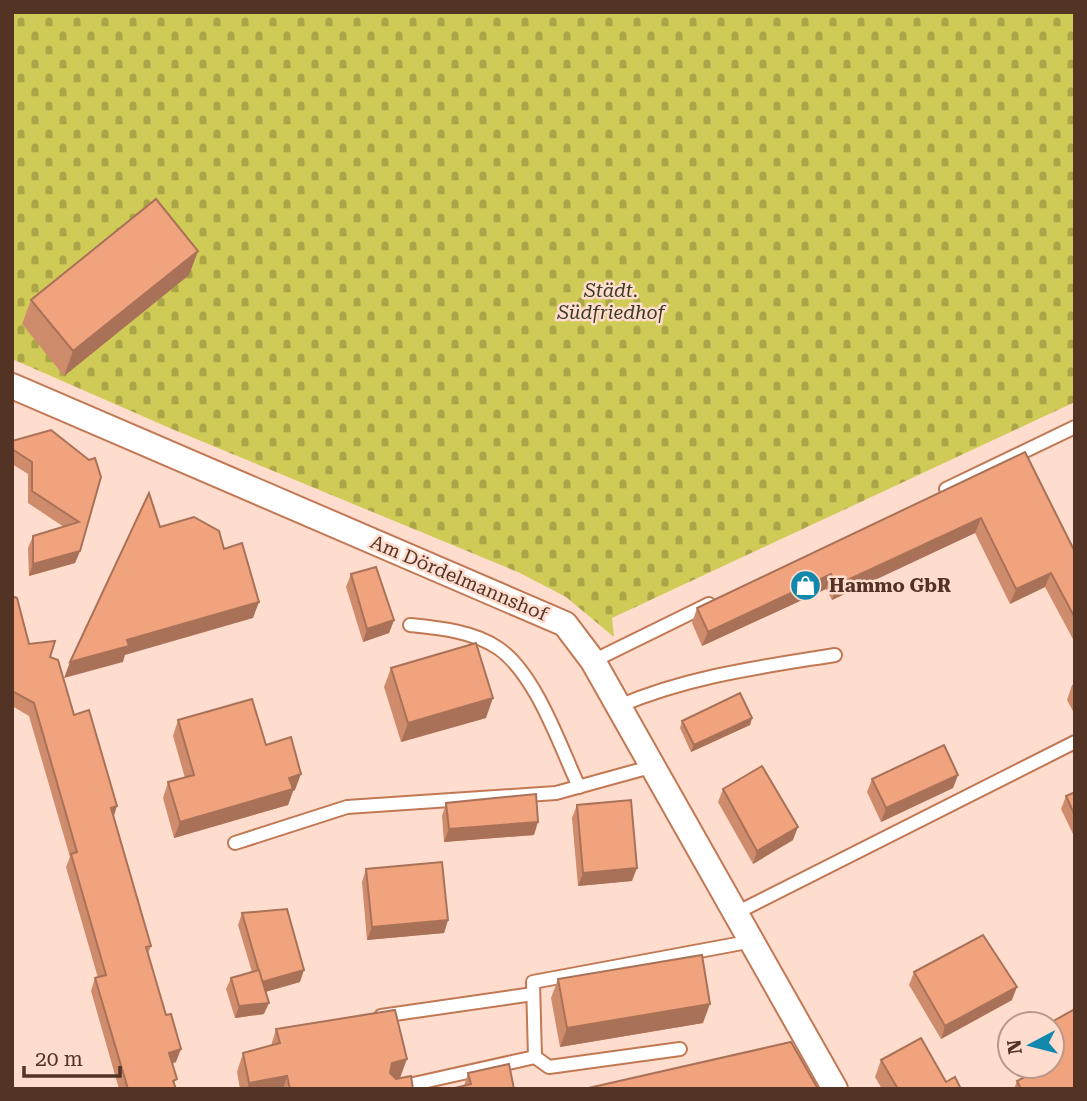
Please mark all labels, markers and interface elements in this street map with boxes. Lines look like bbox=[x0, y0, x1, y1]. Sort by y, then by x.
park label: Städt. Südfriedhof bbox=[556, 279, 666, 324]
street label: Am Dördelmannshof bbox=[367, 530, 552, 626]
shop icon: Hammo GbR bbox=[789, 568, 823, 602]
place label: Hammo GbR bbox=[829, 574, 951, 597]
north arrow bbox=[996, 1010, 1066, 1080]
scale bar bbox=[24, 1034, 121, 1078]
text: N bbox=[1002, 1038, 1027, 1056]
text: 20 m bbox=[35, 1047, 83, 1071]

